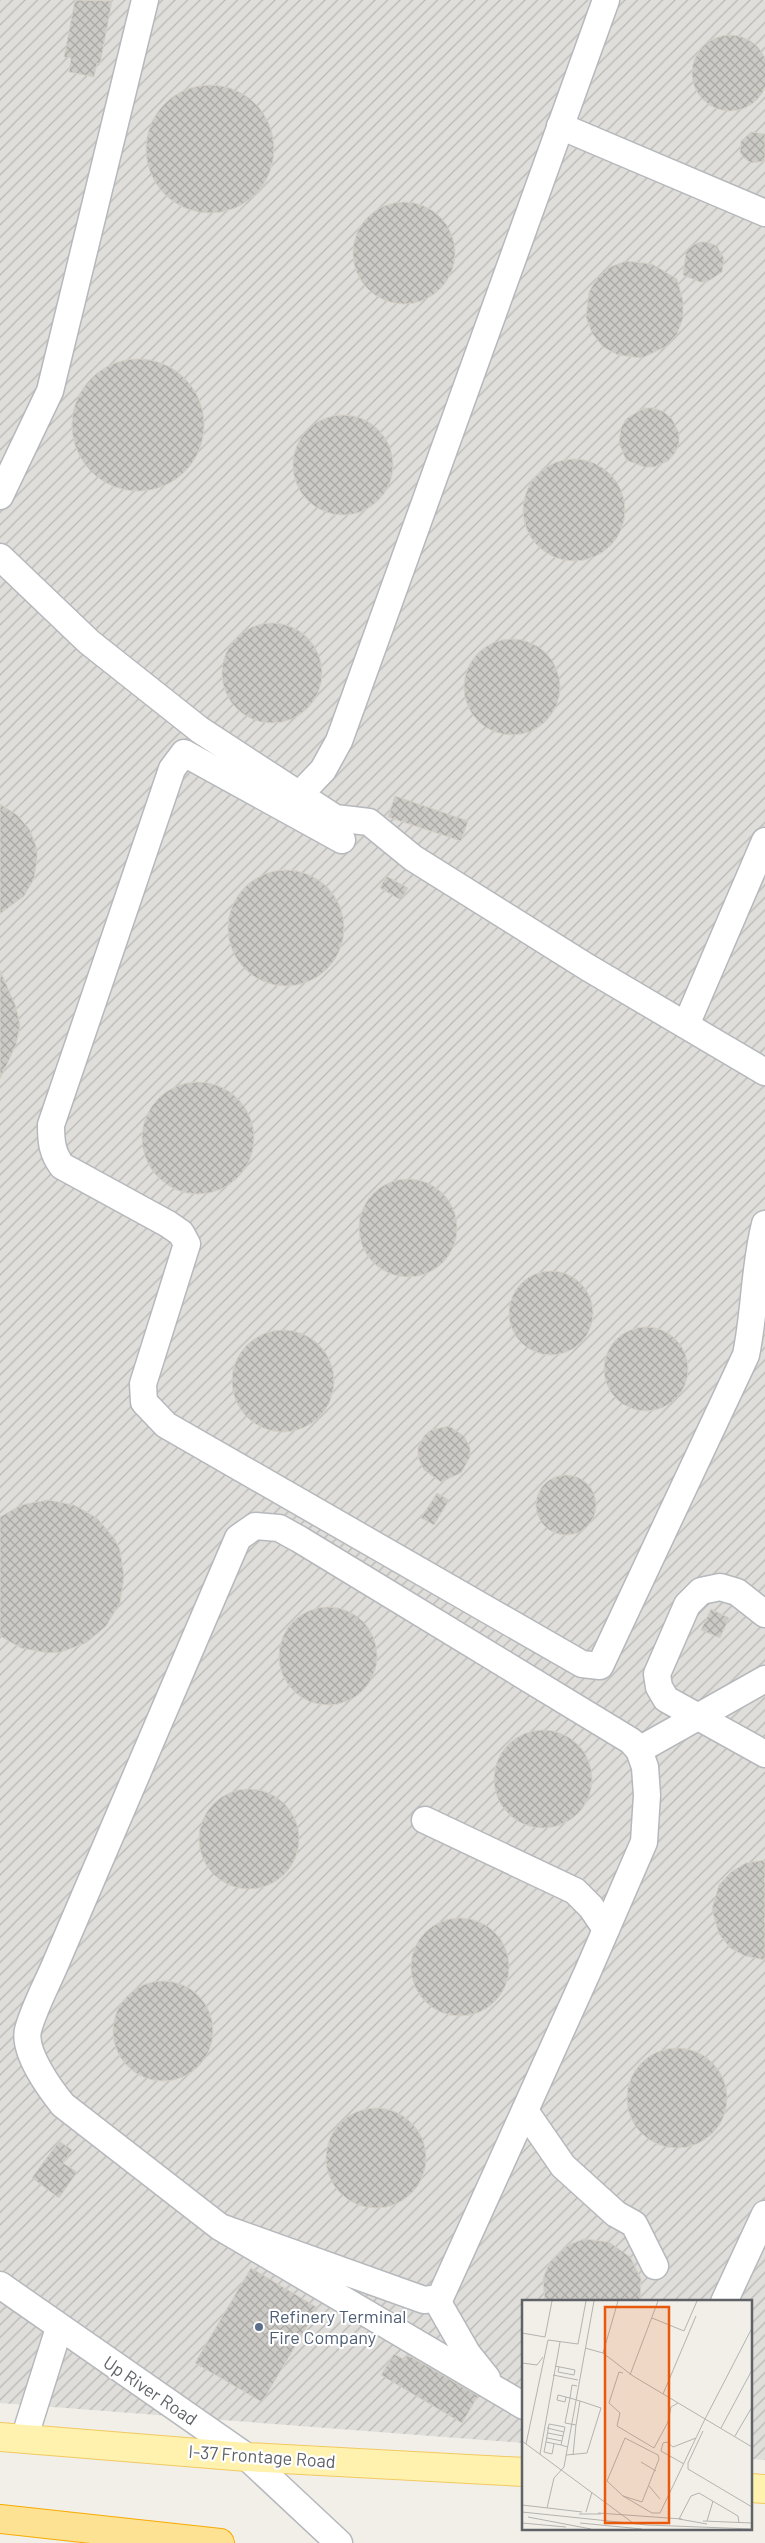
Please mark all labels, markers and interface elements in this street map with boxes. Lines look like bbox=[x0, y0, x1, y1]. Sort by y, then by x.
inset map bbox=[522, 2300, 752, 2530]
place label: Refinery Terminal Fire Company bbox=[269, 2305, 406, 2348]
marker: Refinery Terminal Fire Company bbox=[253, 2321, 265, 2333]
street label: Up River Road bbox=[99, 2351, 202, 2430]
street label: I-37 Frontage Road bbox=[188, 2440, 336, 2472]

